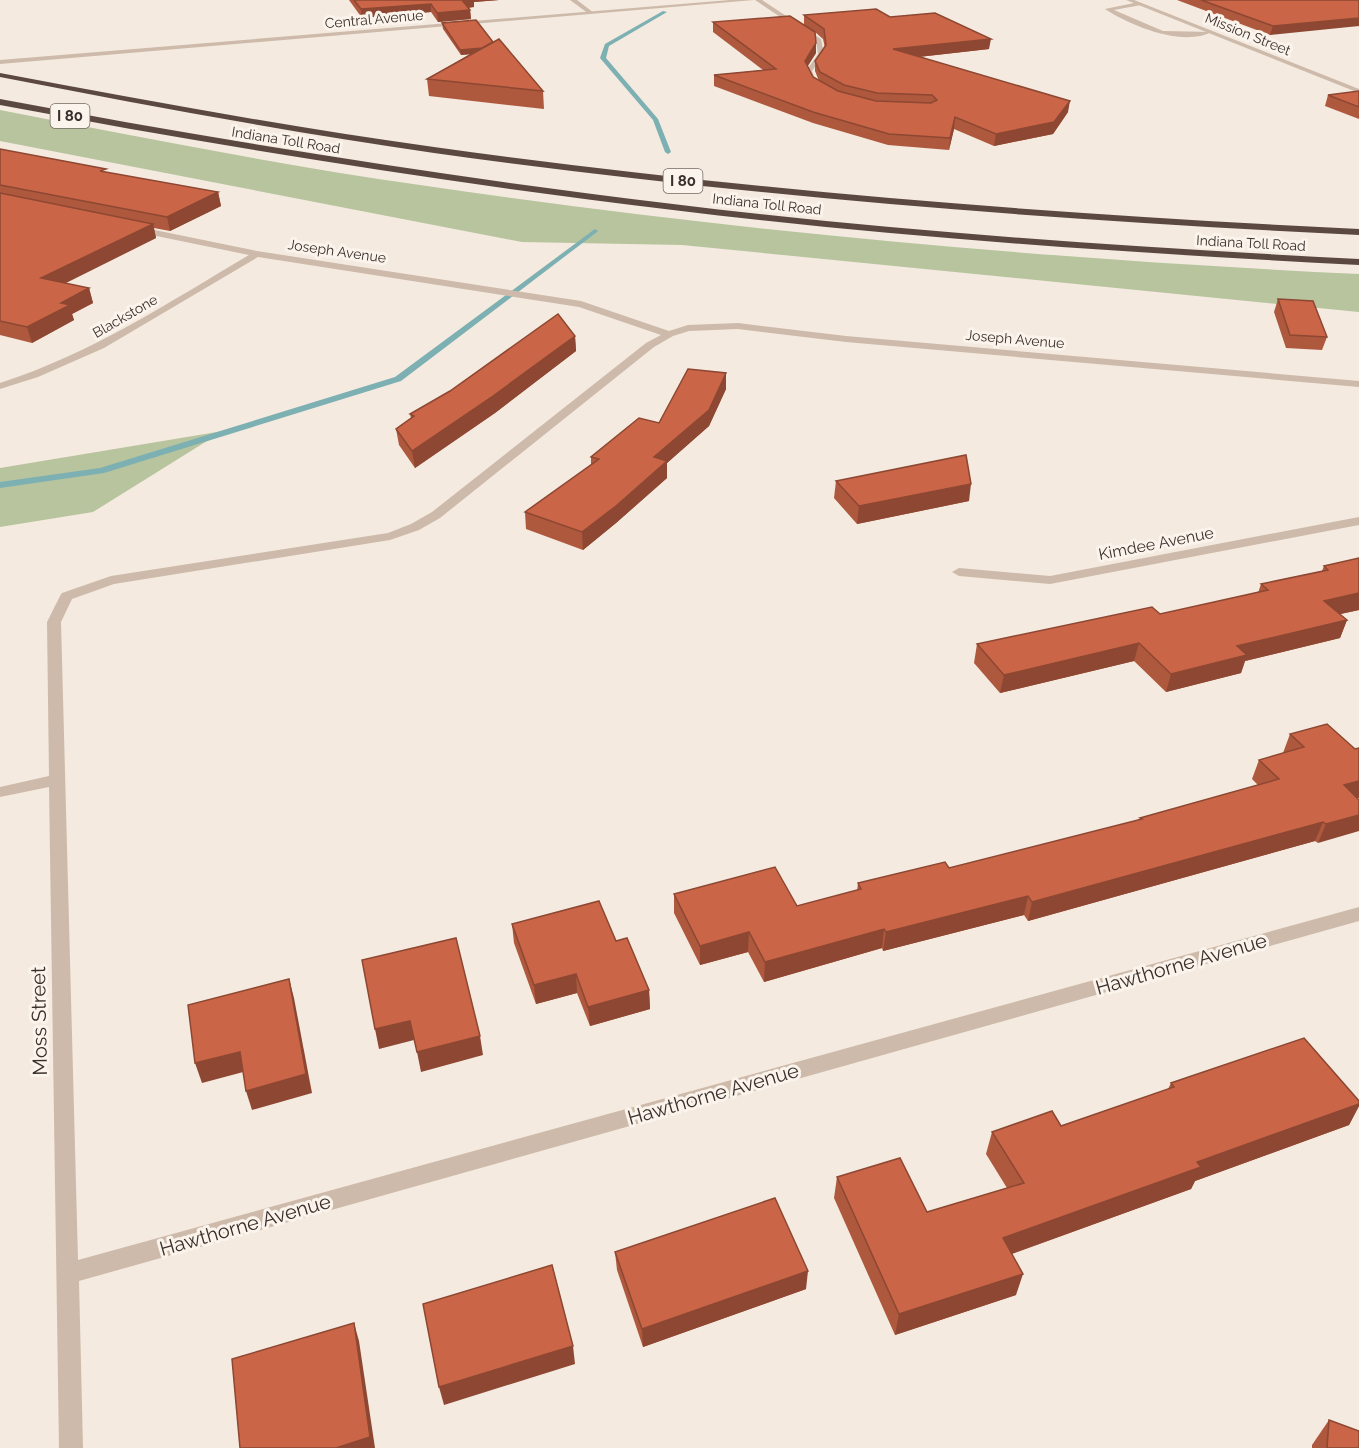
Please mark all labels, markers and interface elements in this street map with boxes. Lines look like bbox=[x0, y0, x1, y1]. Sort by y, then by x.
street label: Central Avenue bbox=[324, 7, 424, 31]
street label: Mission Street bbox=[1203, 10, 1293, 59]
road number: I 80 bbox=[50, 104, 90, 128]
street label: Indiana Toll Road bbox=[231, 124, 341, 156]
road number: I 80 bbox=[664, 169, 702, 193]
street label: Indiana Toll Road bbox=[712, 190, 822, 218]
street label: Indiana Toll Road bbox=[1196, 232, 1306, 254]
street label: Joseph Avenue bbox=[287, 236, 387, 266]
street label: Blackstone bbox=[90, 291, 160, 341]
street label: Joseph Avenue bbox=[965, 327, 1065, 351]
street label: Kimdee Avenue bbox=[1097, 523, 1215, 564]
street label: Hawthorne Avenue bbox=[1093, 928, 1270, 1000]
street label: Moss Street bbox=[26, 966, 52, 1076]
street label: Hawthorne Avenue bbox=[625, 1058, 802, 1130]
street label: Hawthorne Avenue bbox=[157, 1189, 334, 1261]

